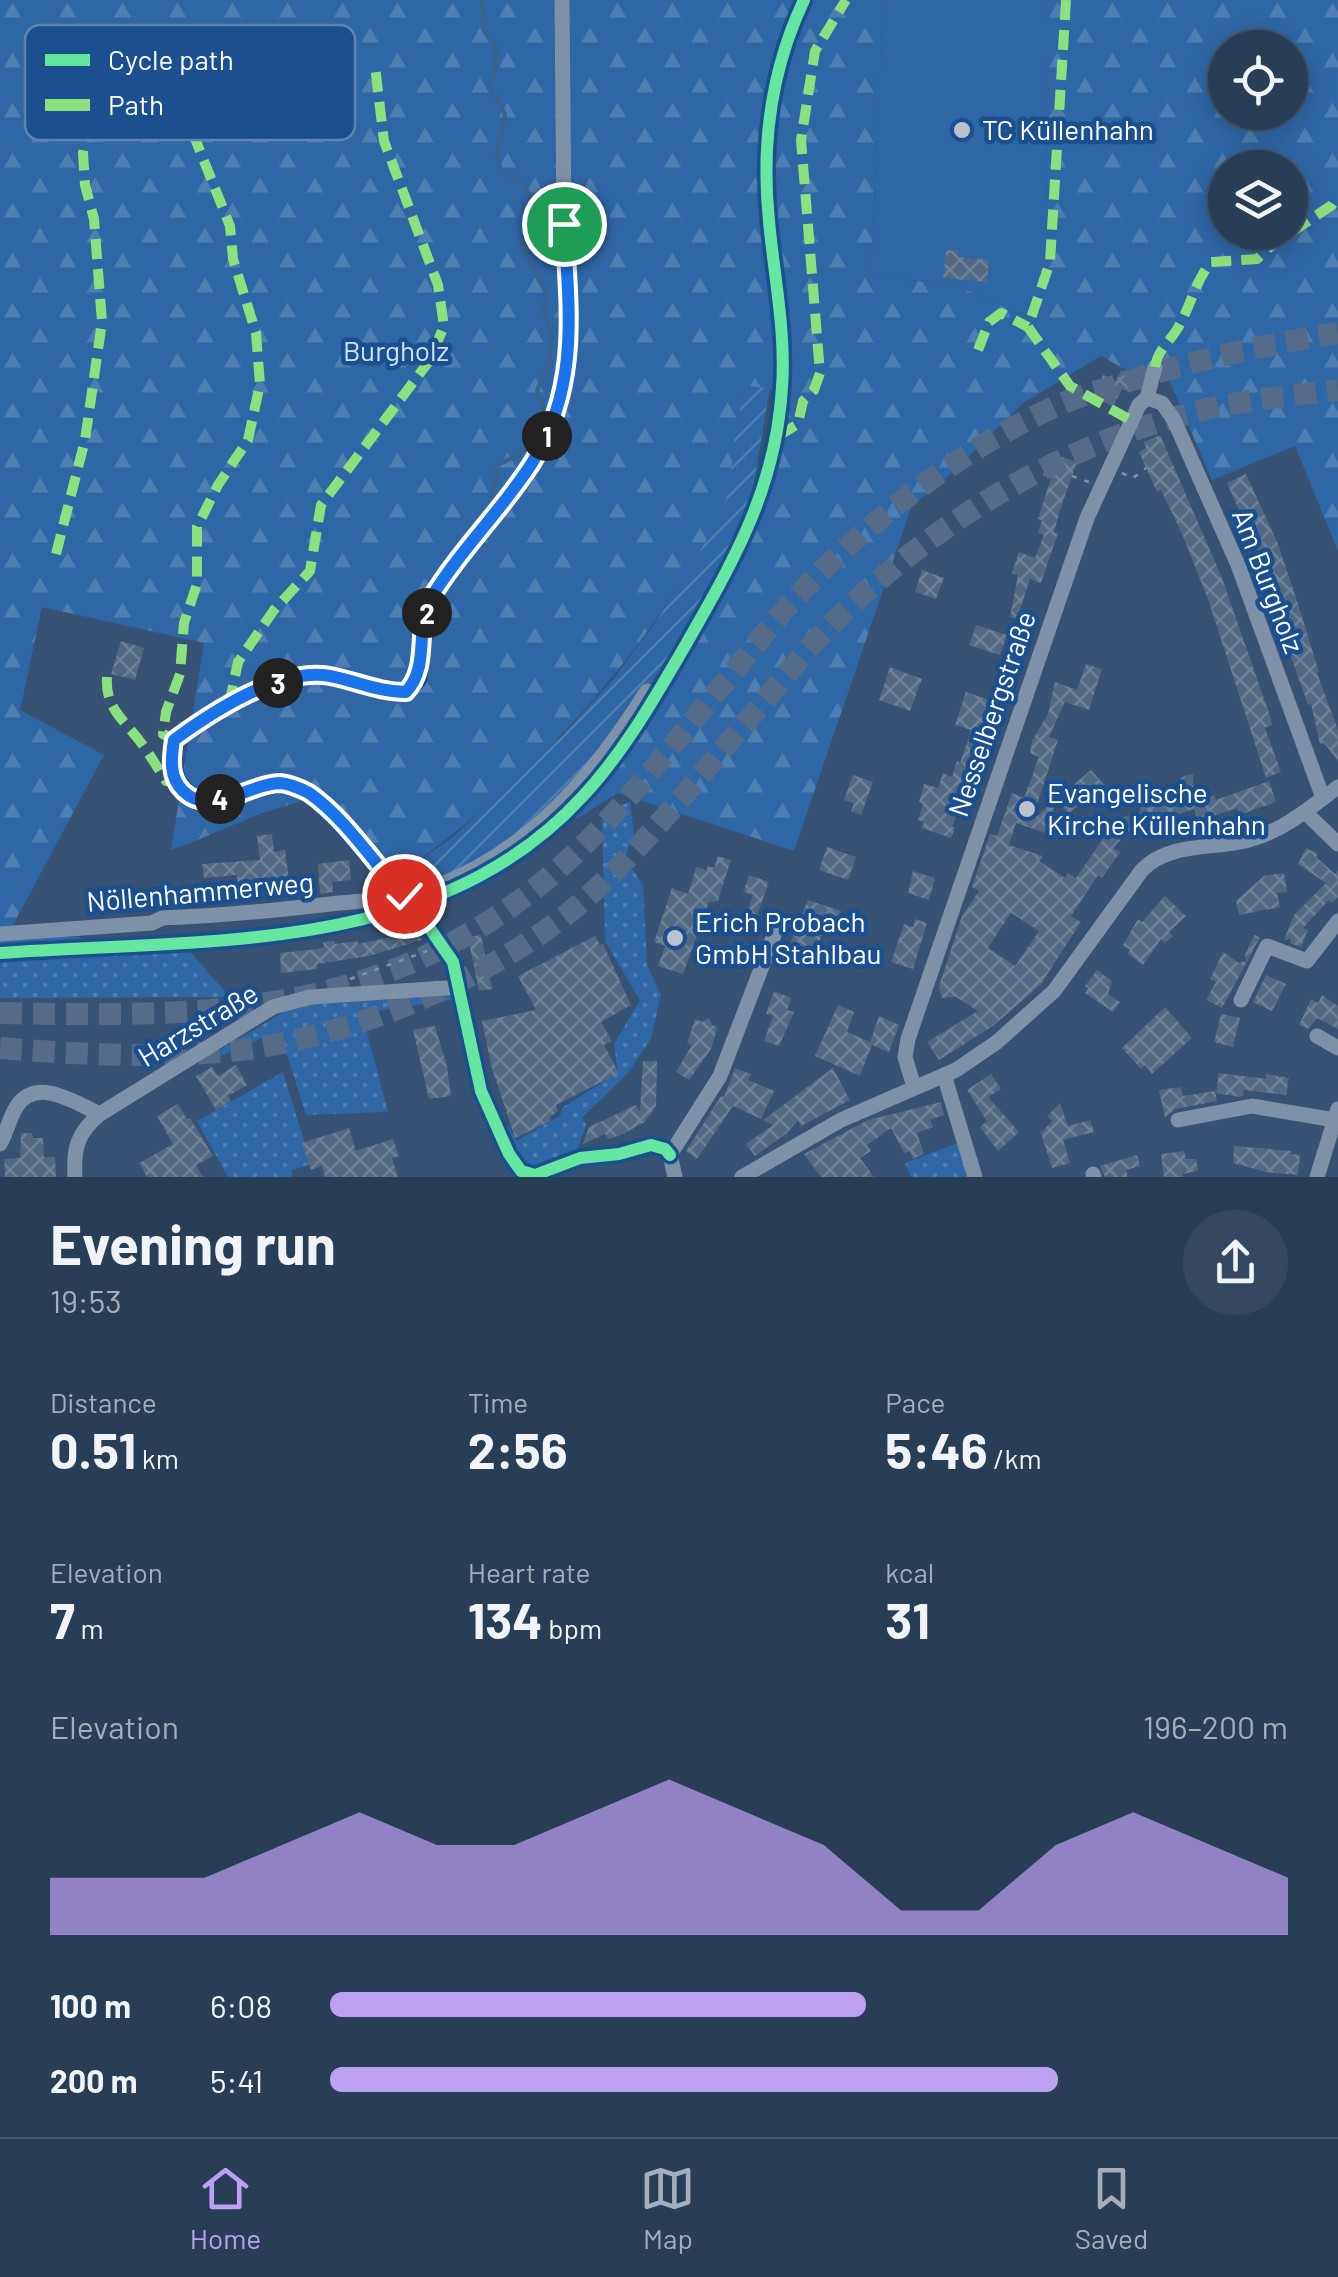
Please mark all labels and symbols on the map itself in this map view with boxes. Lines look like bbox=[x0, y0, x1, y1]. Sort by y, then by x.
legend bbox=[25, 25, 355, 140]
text: Cycle path bbox=[108, 42, 234, 76]
text: Path bbox=[108, 87, 164, 121]
place label: TC Küllenhahn bbox=[982, 112, 1154, 146]
marker: TC Küllenhahn bbox=[951, 119, 973, 141]
pin bbox=[522, 182, 607, 267]
park label: Burgholz bbox=[343, 333, 449, 367]
pin: 1 bbox=[522, 411, 572, 461]
street label: Am Burgholz bbox=[1226, 504, 1312, 658]
pin: 2 bbox=[402, 588, 452, 638]
street label: Nesselbergstraße bbox=[940, 607, 1042, 821]
pin: 3 bbox=[253, 658, 303, 708]
pin: 4 bbox=[195, 774, 245, 824]
place label: Evangelische Kirche Küllenhahn bbox=[1047, 775, 1266, 841]
marker: Evangelische Kirche Küllenhahn bbox=[1016, 798, 1038, 820]
pin bbox=[362, 854, 447, 939]
street label: Nöllenhammerweg bbox=[85, 864, 315, 918]
place label: Erich Probach GmbH Stahlbau bbox=[695, 904, 882, 970]
marker: Erich Probach GmbH Stahlbau bbox=[664, 927, 686, 949]
street label: Harzstraße bbox=[131, 975, 264, 1073]

